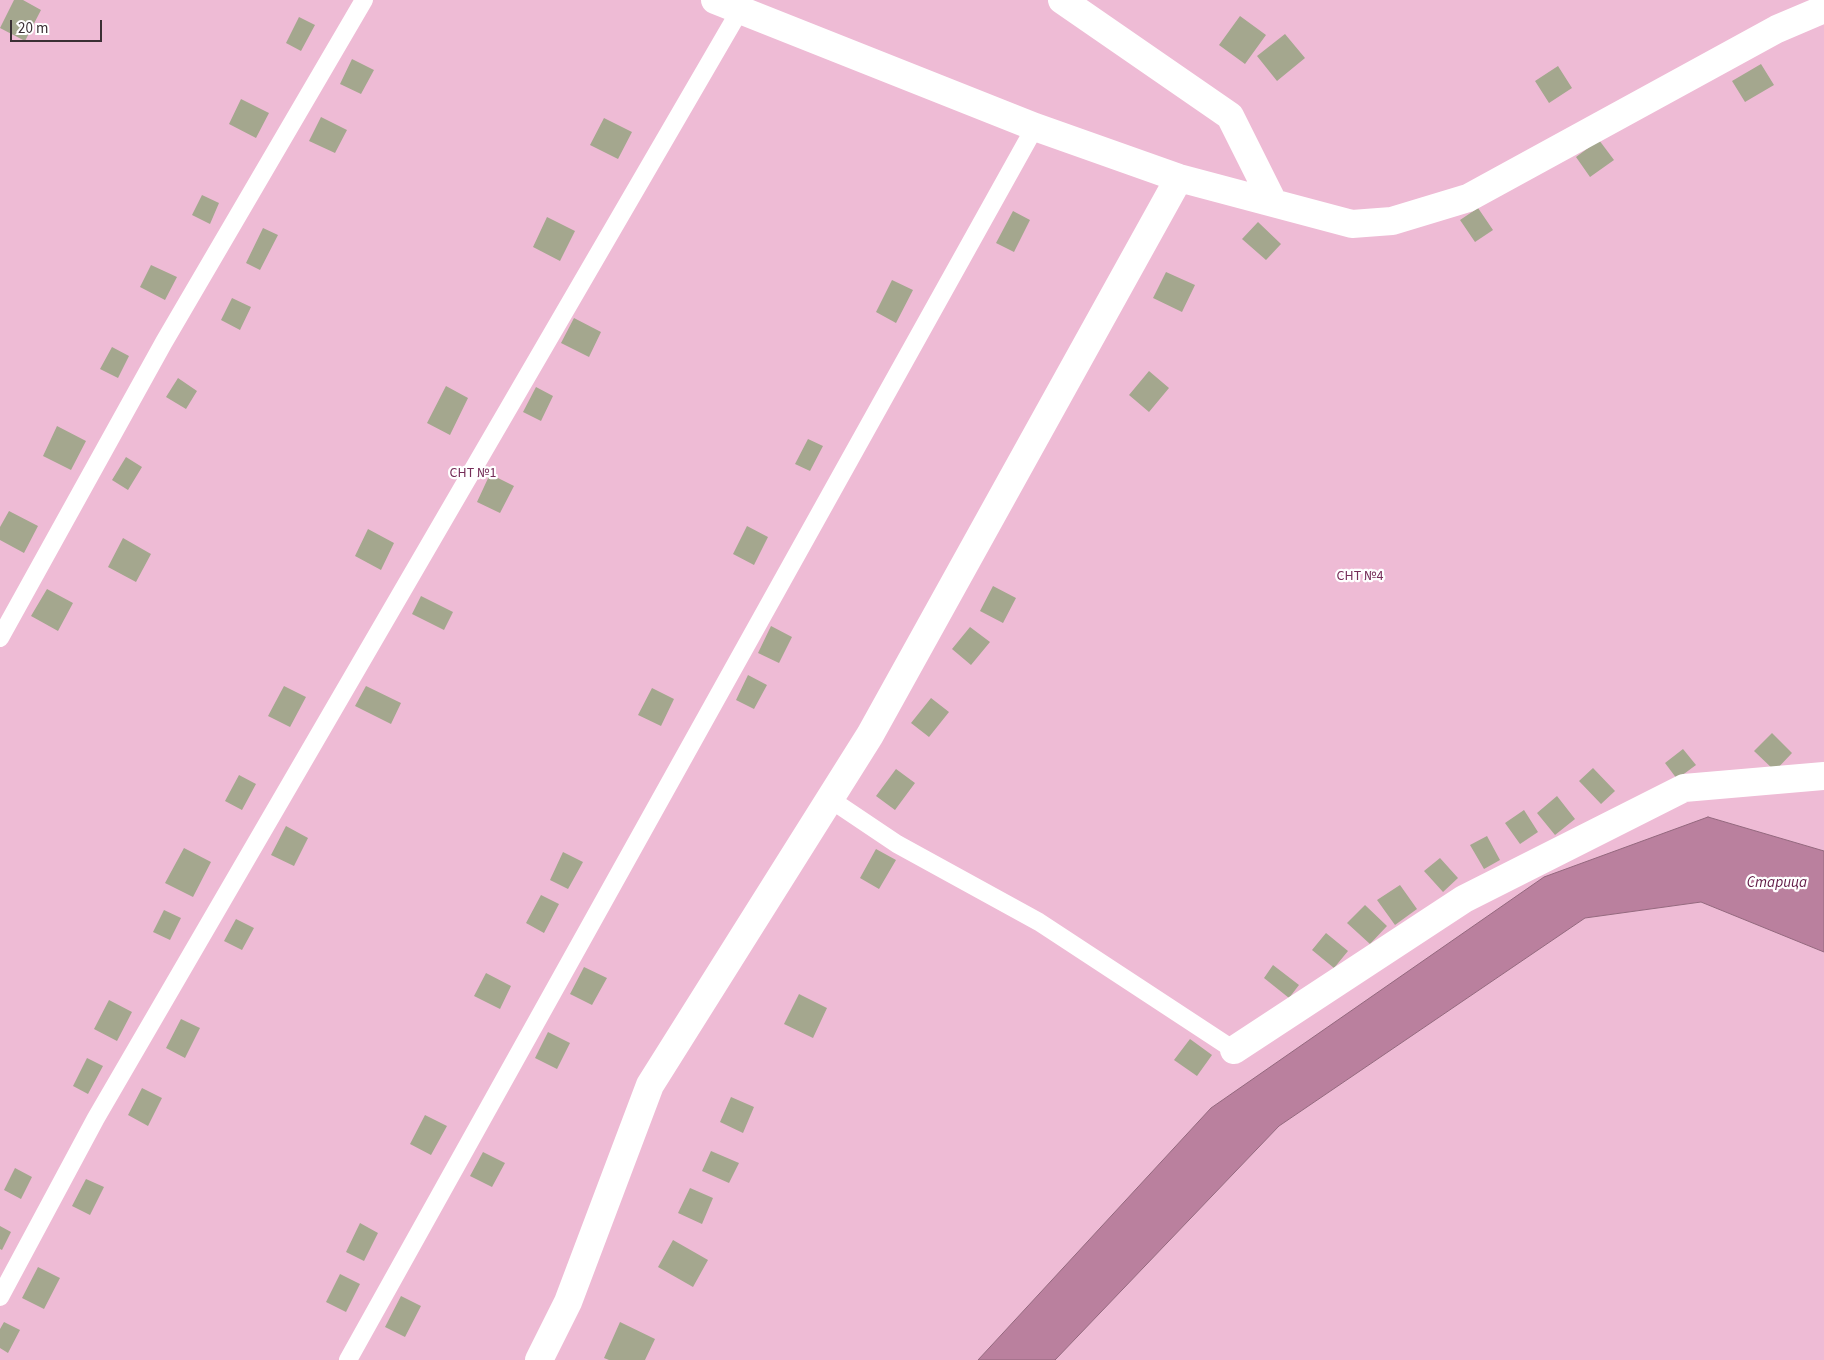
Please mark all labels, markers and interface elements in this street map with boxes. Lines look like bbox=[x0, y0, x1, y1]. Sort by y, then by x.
scale bar bbox=[12, 10, 105, 42]
text: 20 m bbox=[18, 18, 48, 39]
park label: СНТ №1 bbox=[450, 466, 496, 482]
park label: СНТ №4 bbox=[1337, 569, 1383, 585]
water label: Старица bbox=[1747, 875, 1807, 893]

